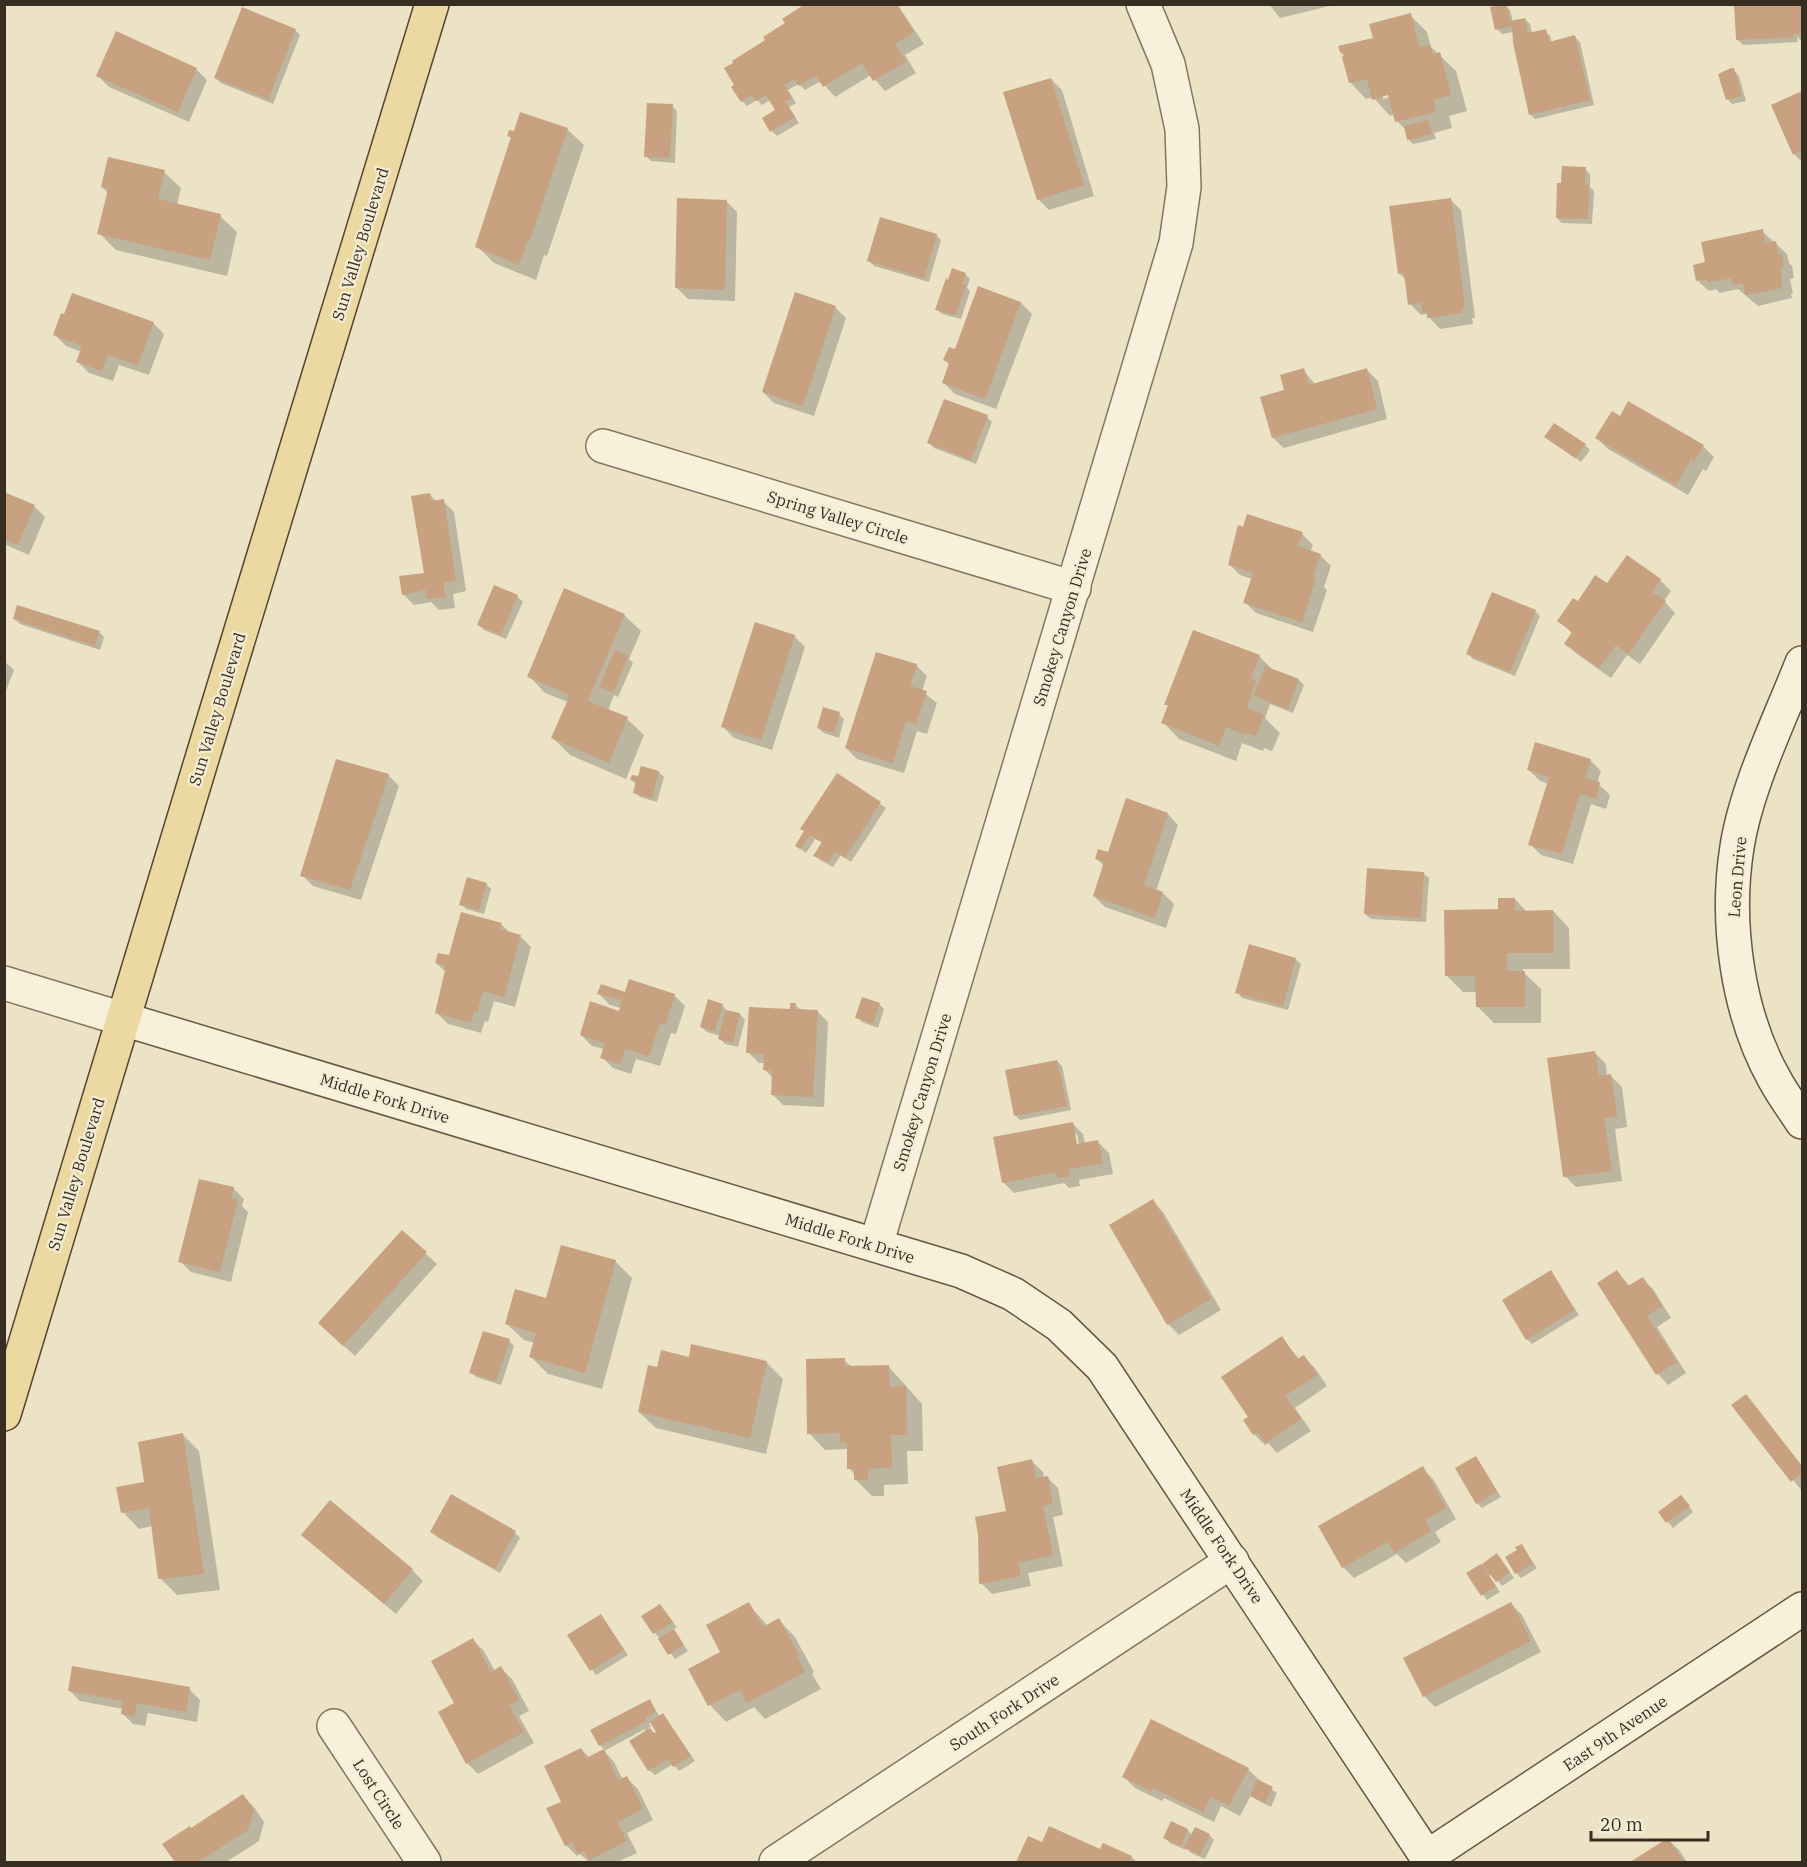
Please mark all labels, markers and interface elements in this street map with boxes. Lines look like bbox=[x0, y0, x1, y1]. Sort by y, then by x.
street label: Sun Valley Boulevard bbox=[327, 165, 393, 323]
street label: Spring Valley Circle bbox=[765, 486, 911, 548]
street label: Smokey Canyon Drive bbox=[1028, 546, 1096, 708]
street label: Sun Valley Boulevard bbox=[184, 630, 250, 788]
street label: Leon Drive bbox=[1723, 836, 1751, 918]
street label: Smokey Canyon Drive bbox=[888, 1011, 956, 1173]
street label: Middle Fork Drive bbox=[318, 1069, 452, 1127]
street label: Sun Valley Boulevard bbox=[43, 1095, 109, 1253]
street label: Middle Fork Drive bbox=[783, 1209, 917, 1267]
street label: Middle Fork Drive bbox=[1176, 1485, 1268, 1607]
street label: South Fork Drive bbox=[945, 1669, 1063, 1755]
street label: East 9th Avenue bbox=[1559, 1691, 1671, 1775]
street label: Lost Circle bbox=[349, 1755, 409, 1833]
scale bar bbox=[1591, 1804, 1708, 1842]
text: 20 m bbox=[1600, 1813, 1643, 1836]

